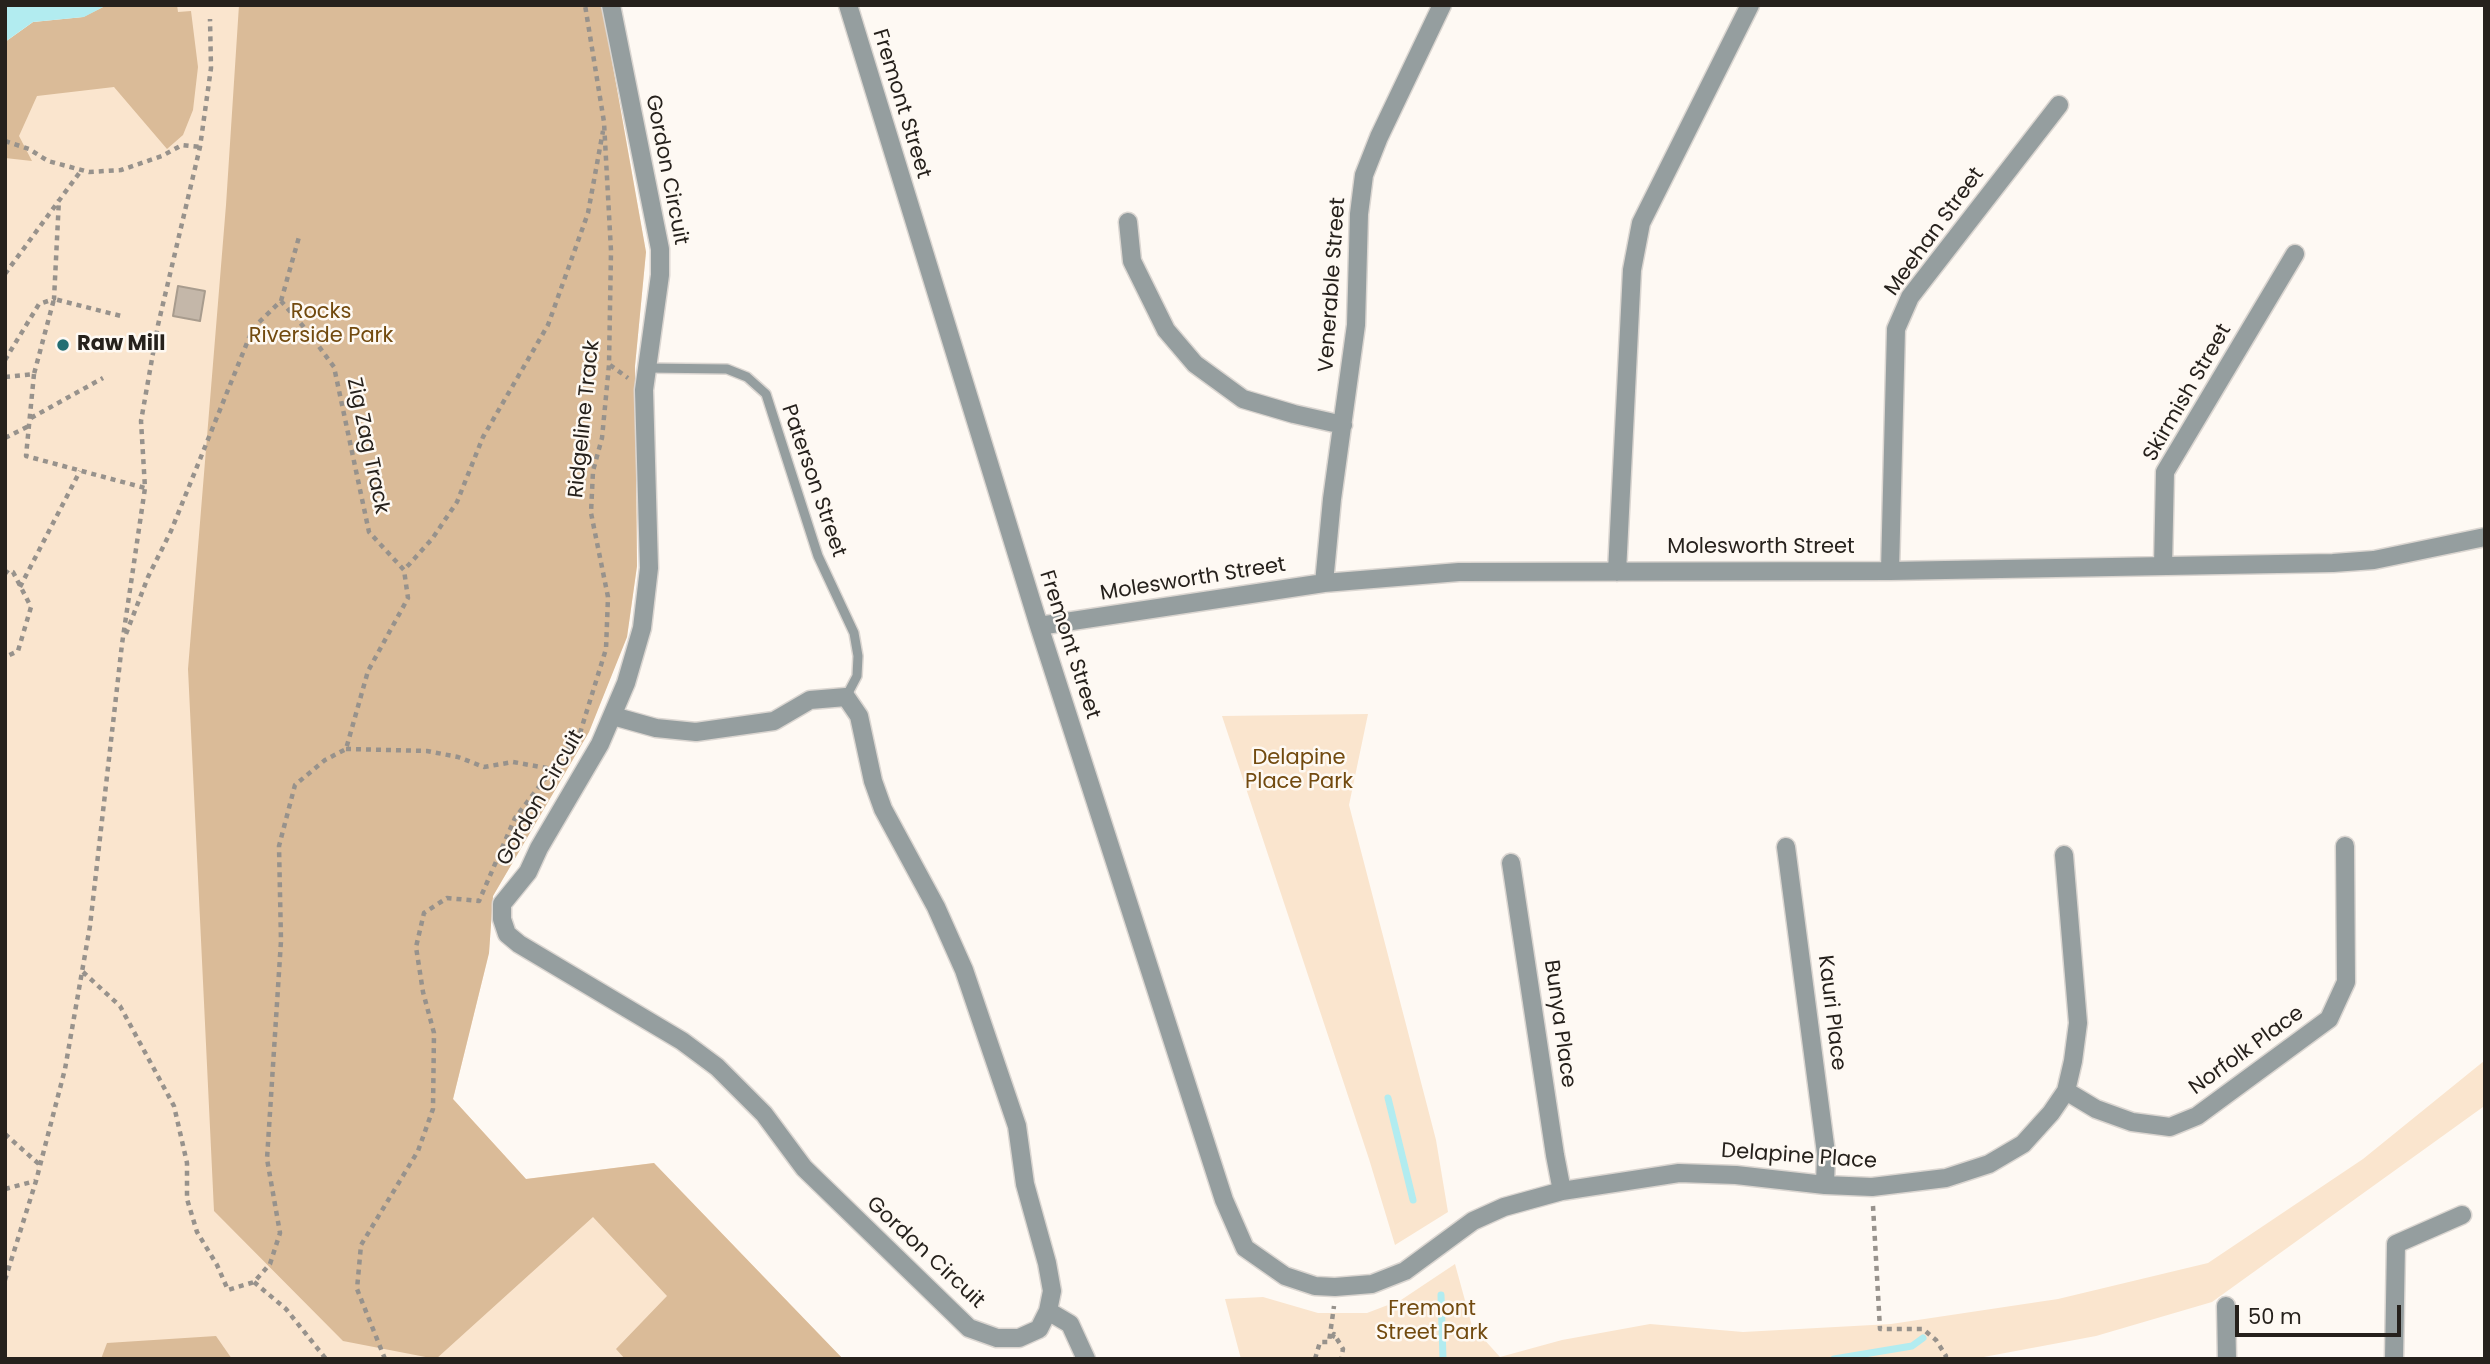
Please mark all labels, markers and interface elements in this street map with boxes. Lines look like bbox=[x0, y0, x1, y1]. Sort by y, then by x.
street label: Fremont Street bbox=[866, 26, 936, 182]
street label: Gordon Circuit bbox=[639, 93, 693, 247]
street label: Meehan Street bbox=[1880, 163, 1990, 301]
street label: Venerable Street bbox=[1314, 197, 1352, 373]
park label: Rocks Riverside Park bbox=[249, 300, 393, 350]
street label: Skirmish Street bbox=[2138, 320, 2238, 466]
place label: Raw Mill bbox=[77, 332, 165, 358]
marker: Raw Mill bbox=[55, 337, 71, 353]
street label: Ridgeline Track bbox=[564, 339, 606, 499]
street label: Zig Zag Track bbox=[340, 376, 394, 516]
street label: Paterson Street bbox=[775, 401, 851, 561]
street label: Molesworth Street bbox=[1667, 535, 1855, 561]
street label: Molesworth Street bbox=[1099, 553, 1287, 607]
street label: Fremont Street bbox=[1033, 568, 1105, 722]
street label: Gordon Circuit bbox=[492, 726, 590, 870]
park label: Delapine Place Park bbox=[1245, 746, 1353, 796]
street label: Kauri Place bbox=[1811, 954, 1851, 1072]
street label: Bunya Place bbox=[1538, 959, 1580, 1089]
street label: Norfolk Place bbox=[2185, 1001, 2309, 1101]
street label: Delapine Place bbox=[1720, 1139, 1878, 1175]
street label: Gordon Circuit bbox=[861, 1192, 989, 1314]
scale bar bbox=[2238, 1290, 2404, 1334]
park label: Fremont Street Park bbox=[1376, 1297, 1488, 1347]
text: 50 m bbox=[2248, 1302, 2302, 1331]

